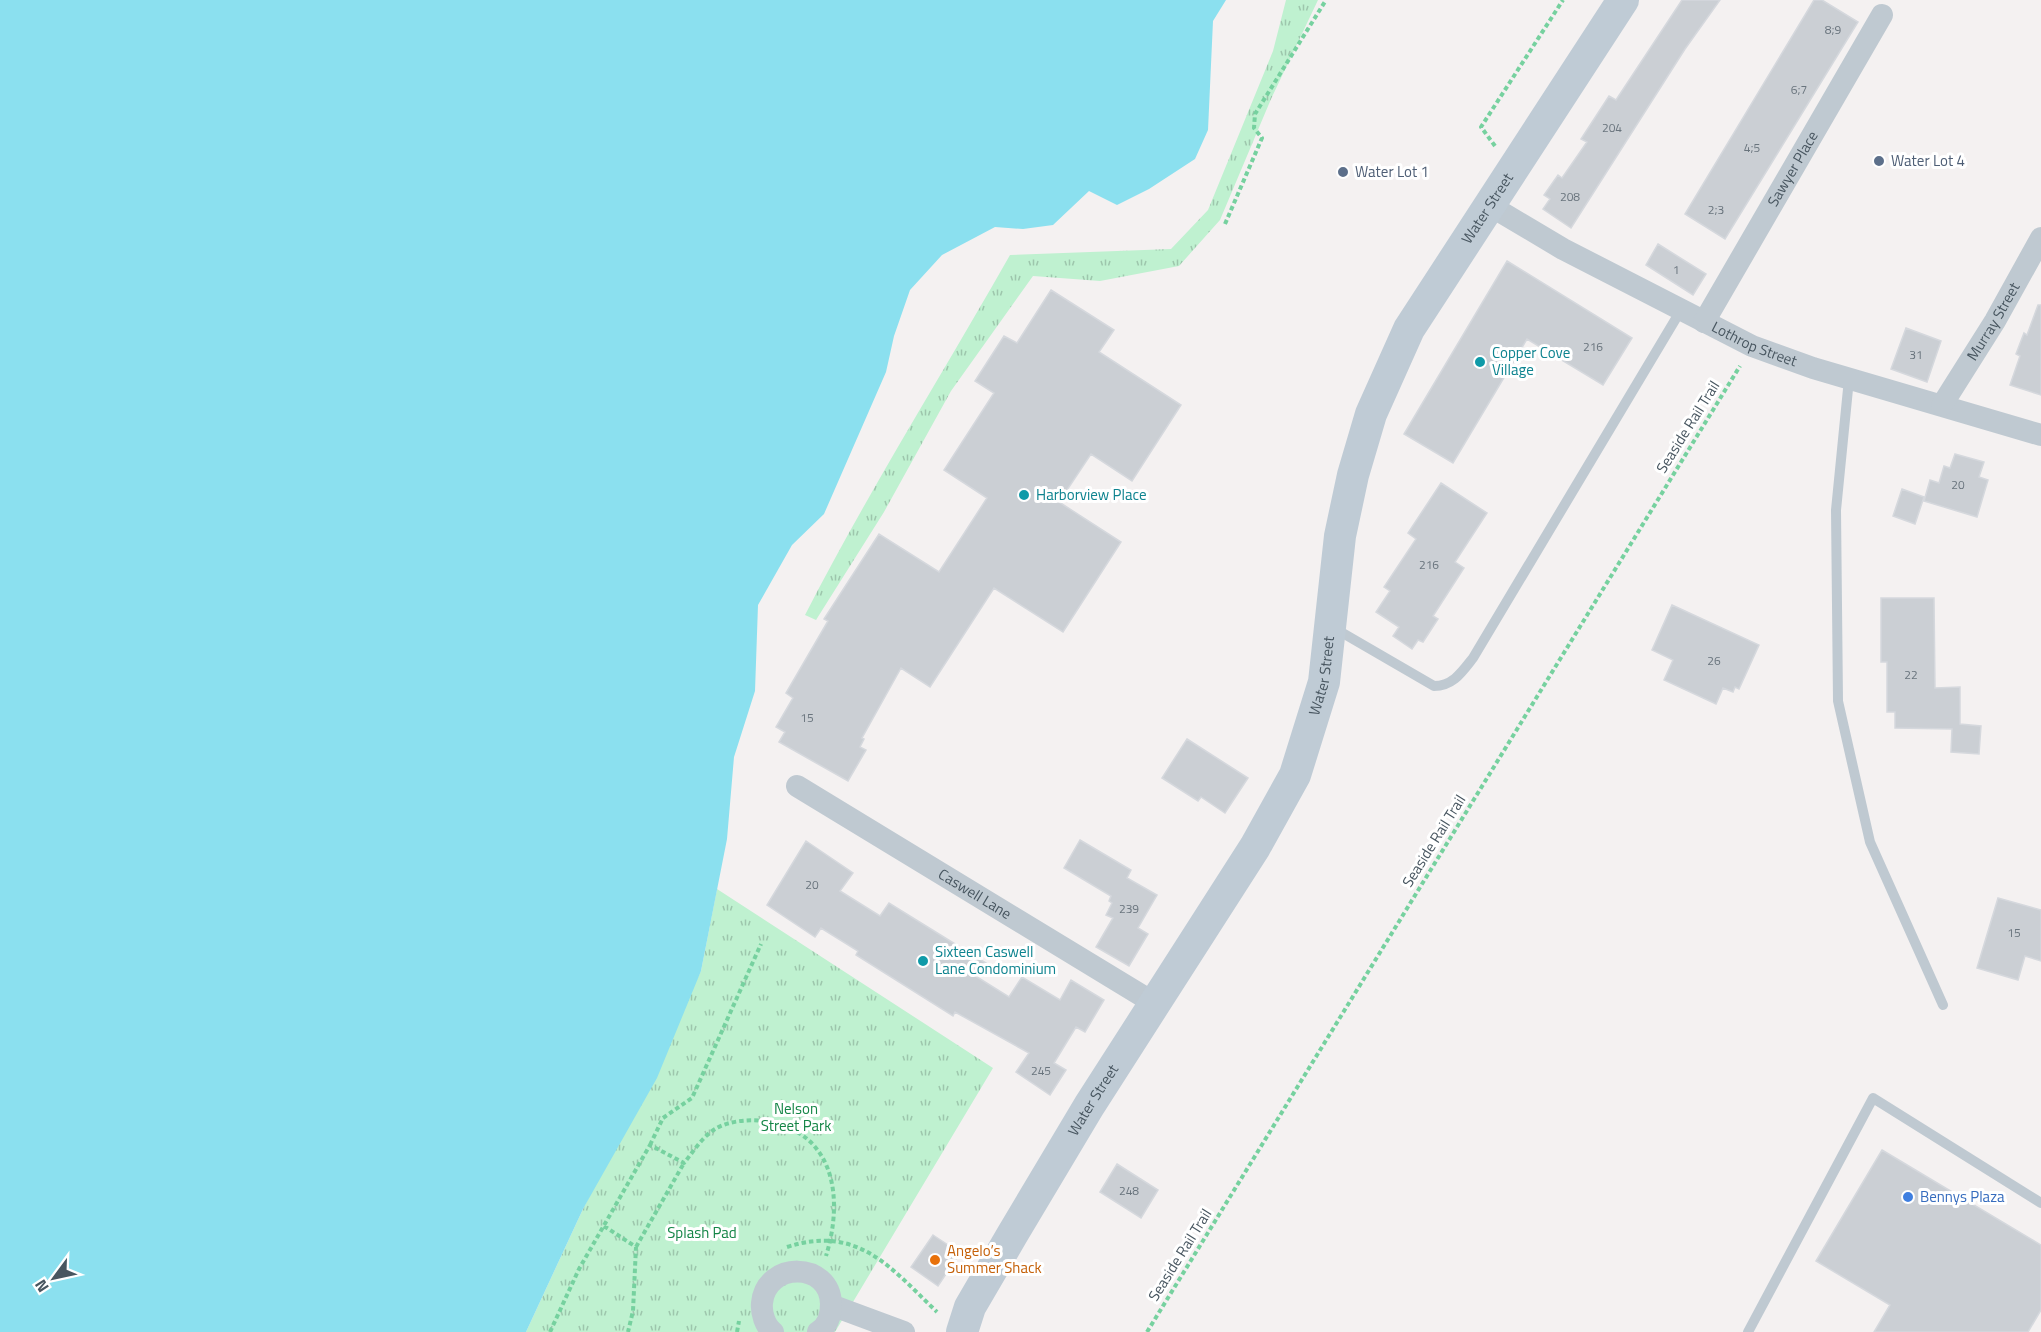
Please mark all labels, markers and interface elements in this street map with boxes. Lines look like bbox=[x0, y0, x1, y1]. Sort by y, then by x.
house number: 8;9 bbox=[1825, 20, 1841, 39]
house number: 6;7 bbox=[1791, 80, 1807, 99]
house number: 204 bbox=[1602, 118, 1622, 137]
street label: Sawyer Place bbox=[1761, 126, 1823, 211]
house number: 4;5 bbox=[1744, 138, 1760, 157]
place label: Water Lot 4 bbox=[1891, 149, 1965, 172]
marker: Water Lot 4 bbox=[1872, 154, 1886, 168]
place label: Water Lot 1 bbox=[1355, 160, 1429, 183]
marker: Water Lot 1 bbox=[1336, 165, 1350, 179]
street label: Water Street bbox=[1455, 168, 1519, 248]
house number: 208 bbox=[1560, 187, 1580, 206]
house number: 2;3 bbox=[1708, 200, 1724, 219]
house number: 1 bbox=[1673, 260, 1679, 279]
street label: Murray Street bbox=[1961, 277, 2026, 365]
street label: Lothrop Street bbox=[1708, 315, 1801, 373]
house number: 216 bbox=[1583, 337, 1603, 356]
place label: Copper Cove Village bbox=[1492, 341, 1570, 381]
house number: 31 bbox=[1909, 345, 1923, 364]
marker: Copper Cove Village bbox=[1473, 355, 1487, 369]
street label: Seaside Rail Trail bbox=[1650, 376, 1725, 477]
house number: 20 bbox=[1951, 475, 1965, 494]
place label: Harborview Place bbox=[1036, 483, 1146, 506]
marker: Harborview Place bbox=[1017, 488, 1031, 502]
house number: 216 bbox=[1419, 555, 1439, 574]
street label: Water Street bbox=[1302, 634, 1340, 718]
house number: 26 bbox=[1707, 651, 1721, 670]
house number: 22 bbox=[1904, 665, 1918, 684]
house number: 15 bbox=[800, 708, 814, 727]
street label: Seaside Rail Trail bbox=[1396, 790, 1471, 891]
street label: Caswell Lane bbox=[934, 862, 1016, 925]
house number: 20 bbox=[805, 875, 819, 894]
house number: 239 bbox=[1119, 899, 1139, 918]
house number: 15 bbox=[2007, 923, 2021, 942]
place label: Sixteen Caswell Lane Condominium bbox=[935, 940, 1056, 980]
marker: Sixteen Caswell Lane Condominium bbox=[916, 954, 930, 968]
street label: Water Street bbox=[1062, 1059, 1124, 1140]
house number: 245 bbox=[1031, 1061, 1051, 1080]
park label: Nelson Street Park bbox=[761, 1097, 831, 1137]
house number: 248 bbox=[1119, 1181, 1139, 1200]
place label: Bennys Plaza bbox=[1920, 1185, 2005, 1208]
marker: Bennys Plaza bbox=[1901, 1190, 1915, 1204]
street label: Seaside Rail Trail bbox=[1142, 1204, 1217, 1305]
park label: Splash Pad bbox=[667, 1221, 737, 1244]
place label: Angelo’s Summer Shack bbox=[947, 1239, 1042, 1279]
north arrow bbox=[24, 1248, 84, 1308]
marker: Angelo’s Summer Shack bbox=[928, 1253, 942, 1267]
text: N bbox=[28, 1275, 55, 1297]

